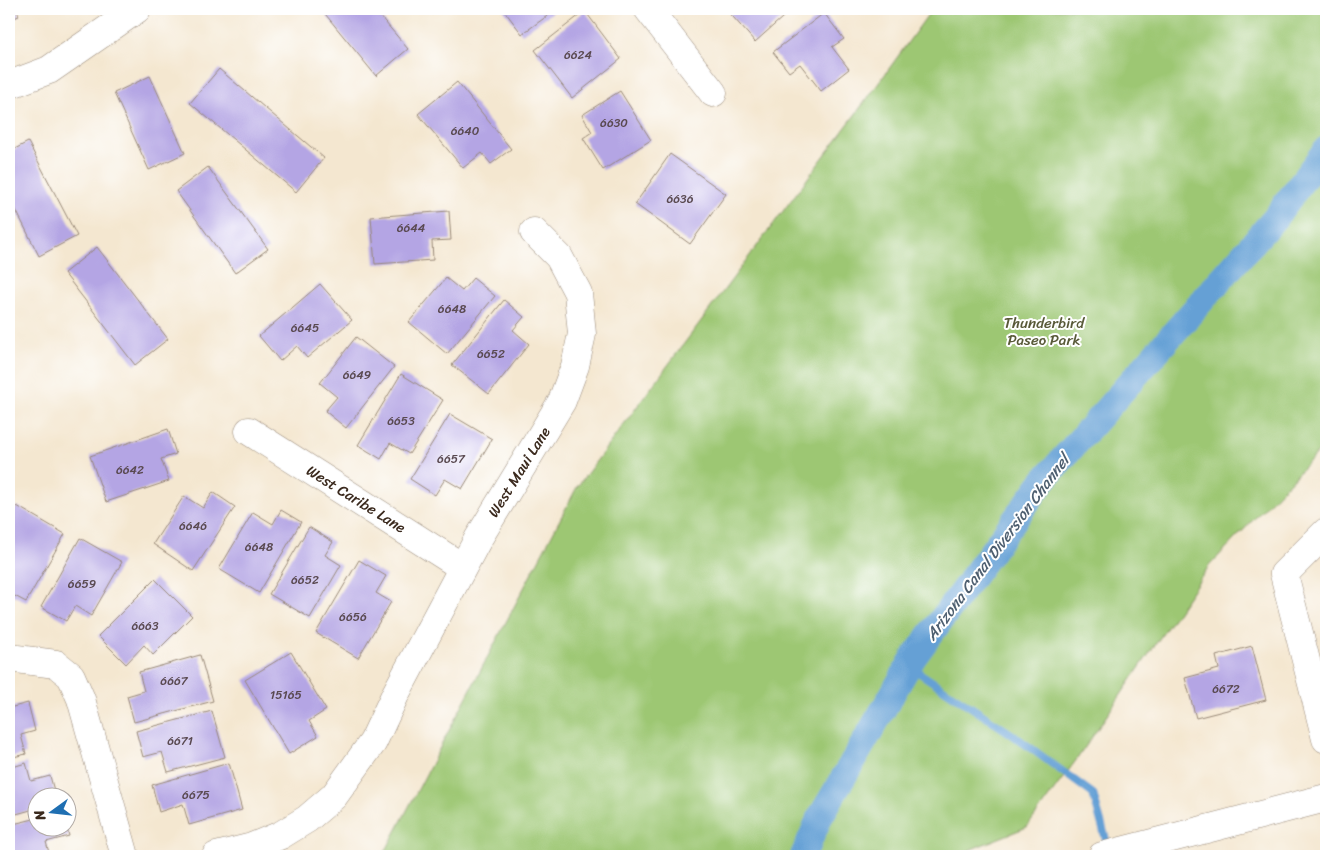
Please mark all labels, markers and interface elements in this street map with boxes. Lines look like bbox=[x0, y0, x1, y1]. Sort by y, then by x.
house number: 6624 bbox=[564, 44, 593, 66]
house number: 6630 bbox=[600, 112, 628, 134]
house number: 6640 bbox=[451, 120, 480, 142]
house number: 6636 bbox=[666, 188, 694, 210]
house number: 6644 bbox=[397, 217, 426, 239]
house number: 6648 bbox=[438, 298, 466, 320]
park label: Thunderbird Paseo Park bbox=[1004, 310, 1085, 353]
house number: 6645 bbox=[291, 317, 319, 339]
house number: 6652 bbox=[477, 343, 505, 365]
house number: 6649 bbox=[343, 364, 371, 386]
house number: 6653 bbox=[387, 410, 415, 432]
street label: West Maui Lane bbox=[481, 422, 557, 522]
water label: Arizona Canal Diversion Channel bbox=[917, 445, 1079, 647]
house number: 6657 bbox=[437, 448, 466, 470]
street label: West Caribe Lane bbox=[301, 458, 411, 540]
house number: 6642 bbox=[116, 459, 144, 481]
house number: 6646 bbox=[179, 515, 207, 537]
house number: 6648 bbox=[245, 536, 273, 558]
house number: 6652 bbox=[291, 569, 319, 591]
house number: 6659 bbox=[68, 573, 96, 595]
house number: 6656 bbox=[339, 606, 367, 628]
house number: 6663 bbox=[131, 615, 159, 637]
house number: 6667 bbox=[160, 670, 189, 692]
house number: 6672 bbox=[1212, 678, 1240, 700]
house number: 15165 bbox=[270, 684, 302, 706]
house number: 6671 bbox=[167, 730, 193, 752]
house number: 6675 bbox=[182, 784, 210, 806]
north arrow bbox=[28, 788, 78, 838]
text: N bbox=[27, 807, 54, 824]

